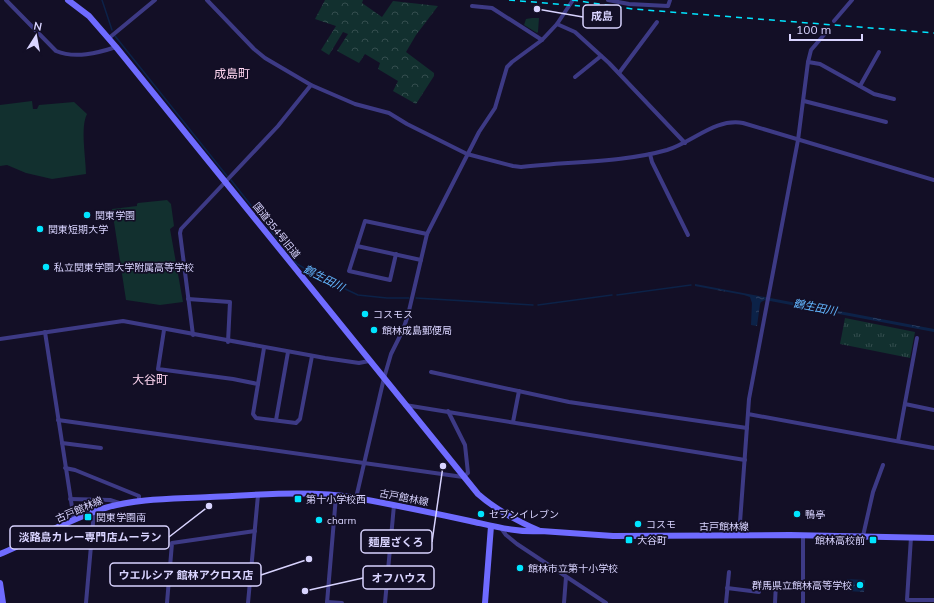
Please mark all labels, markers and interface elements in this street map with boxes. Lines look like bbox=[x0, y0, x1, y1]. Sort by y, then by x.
callout: 成島 bbox=[583, 5, 621, 28]
text: 成島 bbox=[591, 9, 613, 23]
north arrow bbox=[16, 16, 56, 56]
scale bar bbox=[790, 16, 862, 42]
text: N bbox=[32, 19, 43, 34]
text: 100 m bbox=[796, 22, 831, 37]
district label: 成島町 bbox=[214, 66, 250, 81]
street label: 国道354号旧道 bbox=[250, 200, 303, 261]
place label: 関東学園 bbox=[95, 209, 135, 222]
marker: 関東学園 bbox=[82, 210, 92, 220]
place label: 関東短期大学 bbox=[48, 223, 108, 236]
marker: 関東短期大学 bbox=[35, 224, 45, 234]
place label: 私立関東学園大学附属高等学校 bbox=[54, 261, 194, 274]
marker: 私立関東学園大学附属高等学校 bbox=[41, 262, 51, 272]
water label: 鶴生田川 bbox=[301, 262, 348, 295]
water label: 鶴生田川 bbox=[792, 296, 839, 318]
place label: コスモス bbox=[373, 308, 413, 321]
marker: コスモス bbox=[360, 309, 370, 319]
place label: 館林成島郵便局 bbox=[382, 324, 452, 337]
marker: 館林成島郵便局 bbox=[369, 325, 379, 335]
district label: 大谷町 bbox=[132, 372, 168, 387]
street label: 古戸館林線 bbox=[378, 486, 430, 509]
place label: 第十小学校西 bbox=[306, 493, 366, 506]
street label: 古戸館林線 bbox=[54, 494, 105, 525]
marker: 第十小学校西 bbox=[293, 494, 303, 504]
place label: セブンイレブン bbox=[489, 508, 559, 521]
place label: 鴨亭 bbox=[805, 508, 825, 521]
marker: セブンイレブン bbox=[476, 509, 486, 519]
marker: 鴨亭 bbox=[792, 509, 802, 519]
place label: 関東学園南 bbox=[96, 511, 146, 524]
marker: 関東学園南 bbox=[83, 512, 93, 522]
place label: charm bbox=[327, 514, 356, 527]
marker: charm bbox=[314, 515, 324, 525]
place label: コスモ bbox=[646, 518, 676, 531]
marker: コスモ bbox=[633, 519, 643, 529]
street label: 古戸館林線 bbox=[699, 520, 749, 533]
callout: 淡路島カレー専門店ムーラン bbox=[10, 526, 169, 549]
text: 淡路島カレー専門店ムーラン bbox=[19, 530, 162, 544]
callout: 麺屋ざくろ bbox=[361, 530, 432, 553]
place label: 大谷町 bbox=[637, 534, 667, 547]
place label: 館林高校前 bbox=[815, 534, 865, 547]
text: 麺屋ざくろ bbox=[368, 535, 424, 549]
marker: 大谷町 bbox=[624, 535, 634, 545]
marker: 館林高校前 bbox=[868, 535, 878, 545]
place label: 館林市立第十小学校 bbox=[528, 562, 618, 575]
callout: ウエルシア 館林アクロス店 bbox=[110, 563, 261, 586]
marker: 館林市立第十小学校 bbox=[515, 563, 525, 573]
callout: オフハウス bbox=[363, 566, 434, 589]
text: ウエルシア 館林アクロス店 bbox=[119, 568, 253, 582]
text: オフハウス bbox=[372, 571, 427, 585]
place label: 群馬県立館林高等学校 bbox=[752, 579, 852, 592]
marker: 群馬県立館林高等学校 bbox=[855, 580, 865, 590]

